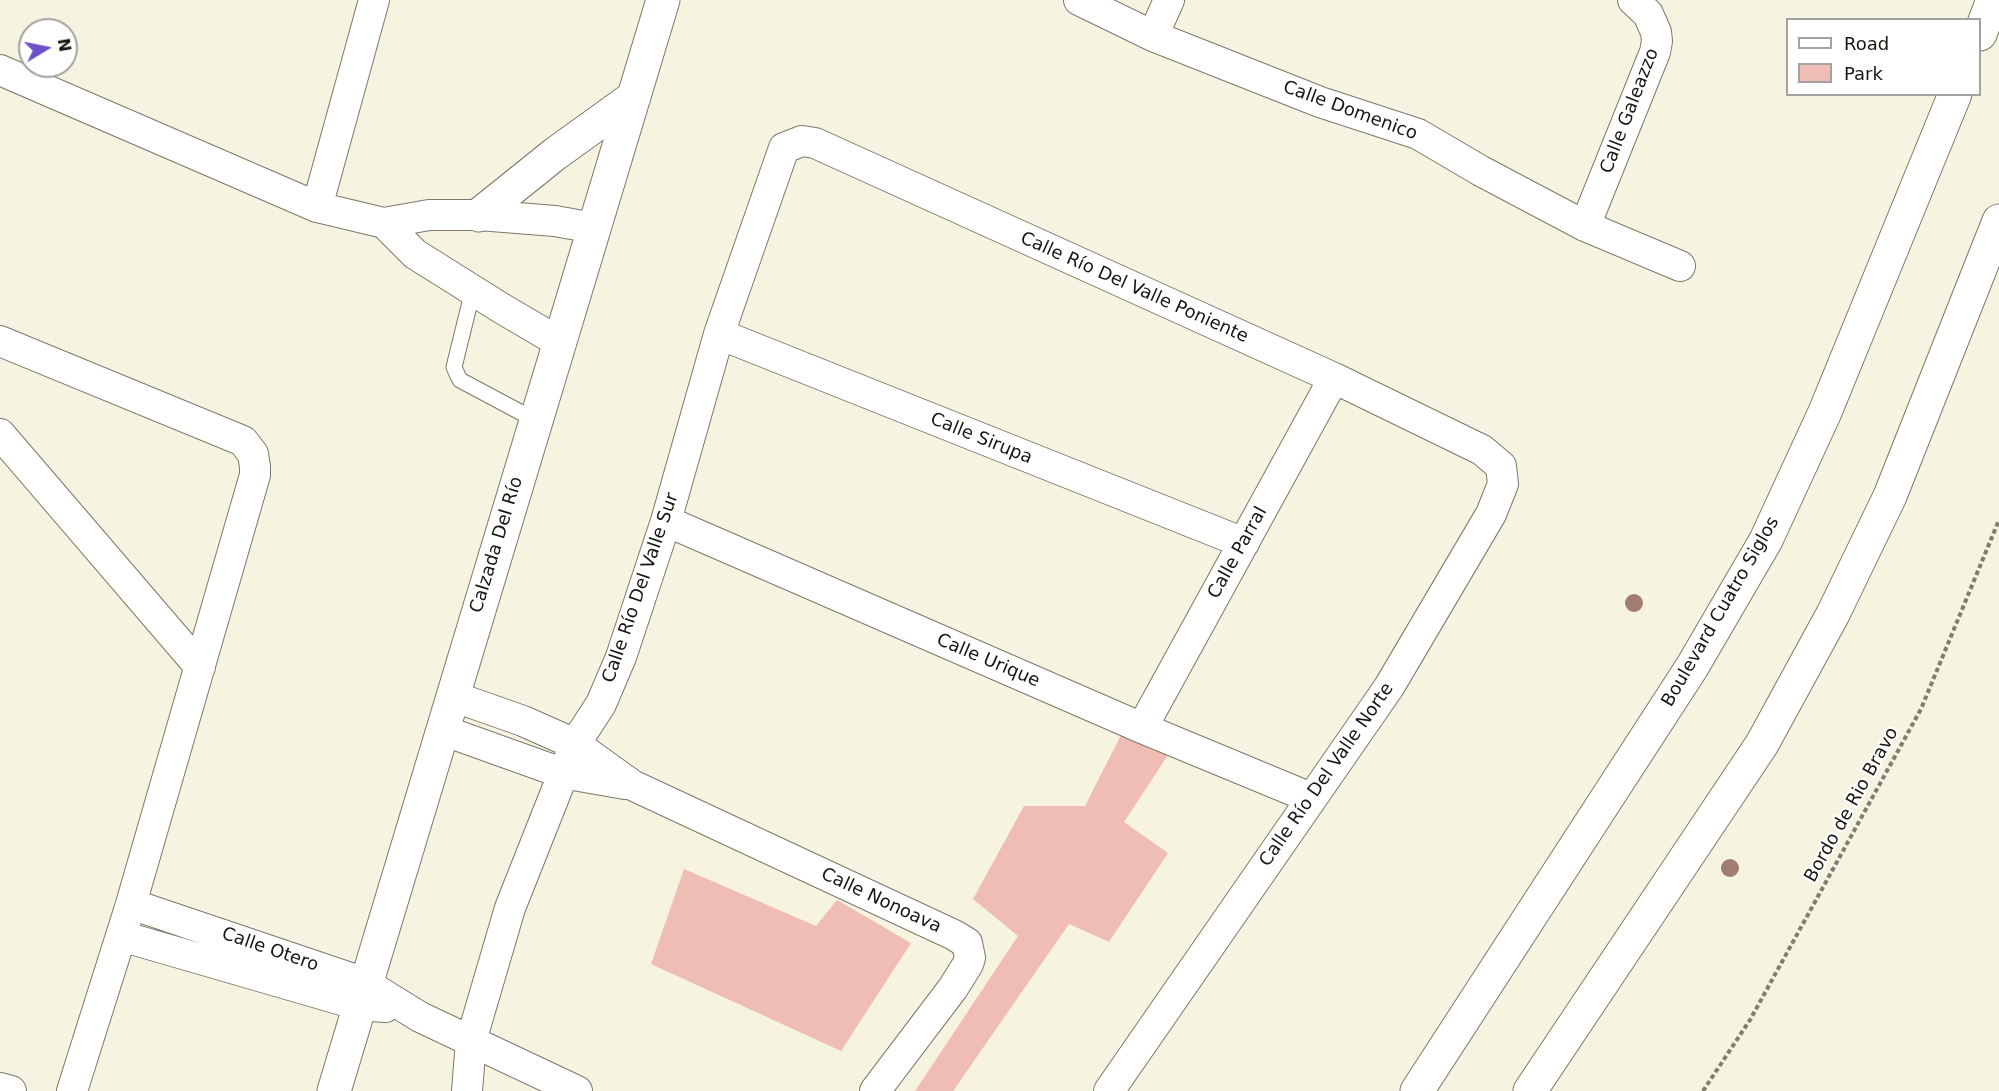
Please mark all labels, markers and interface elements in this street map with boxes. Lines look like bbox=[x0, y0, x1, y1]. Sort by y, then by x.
north arrow bbox=[18, 18, 78, 78]
legend bbox=[1786, 18, 1981, 96]
text: Road bbox=[1844, 33, 1889, 54]
text: N bbox=[54, 37, 75, 53]
street label: Calle Galeazzo bbox=[1596, 45, 1664, 177]
text: Park bbox=[1844, 63, 1883, 84]
street label: Calle Domenico bbox=[1280, 77, 1420, 145]
street label: Calle Río Del Valle Poniente bbox=[1017, 228, 1251, 348]
street label: Calle Sirupa bbox=[927, 409, 1035, 469]
street label: Calzada Del Río bbox=[466, 474, 528, 616]
street label: Calle Río Del Valle Sur bbox=[598, 490, 684, 686]
street label: Calle Parral bbox=[1204, 503, 1272, 603]
street label: Boulevard Cuatro Siglos bbox=[1658, 513, 1784, 711]
street label: Calle Urique bbox=[933, 630, 1043, 692]
street label: Calle Río Del Valle Norte bbox=[1255, 679, 1399, 871]
street label: Bordo de Rio Bravo bbox=[1800, 724, 1904, 886]
street label: Calle Nonoava bbox=[818, 864, 944, 938]
street label: Calle Otero bbox=[219, 923, 321, 977]

